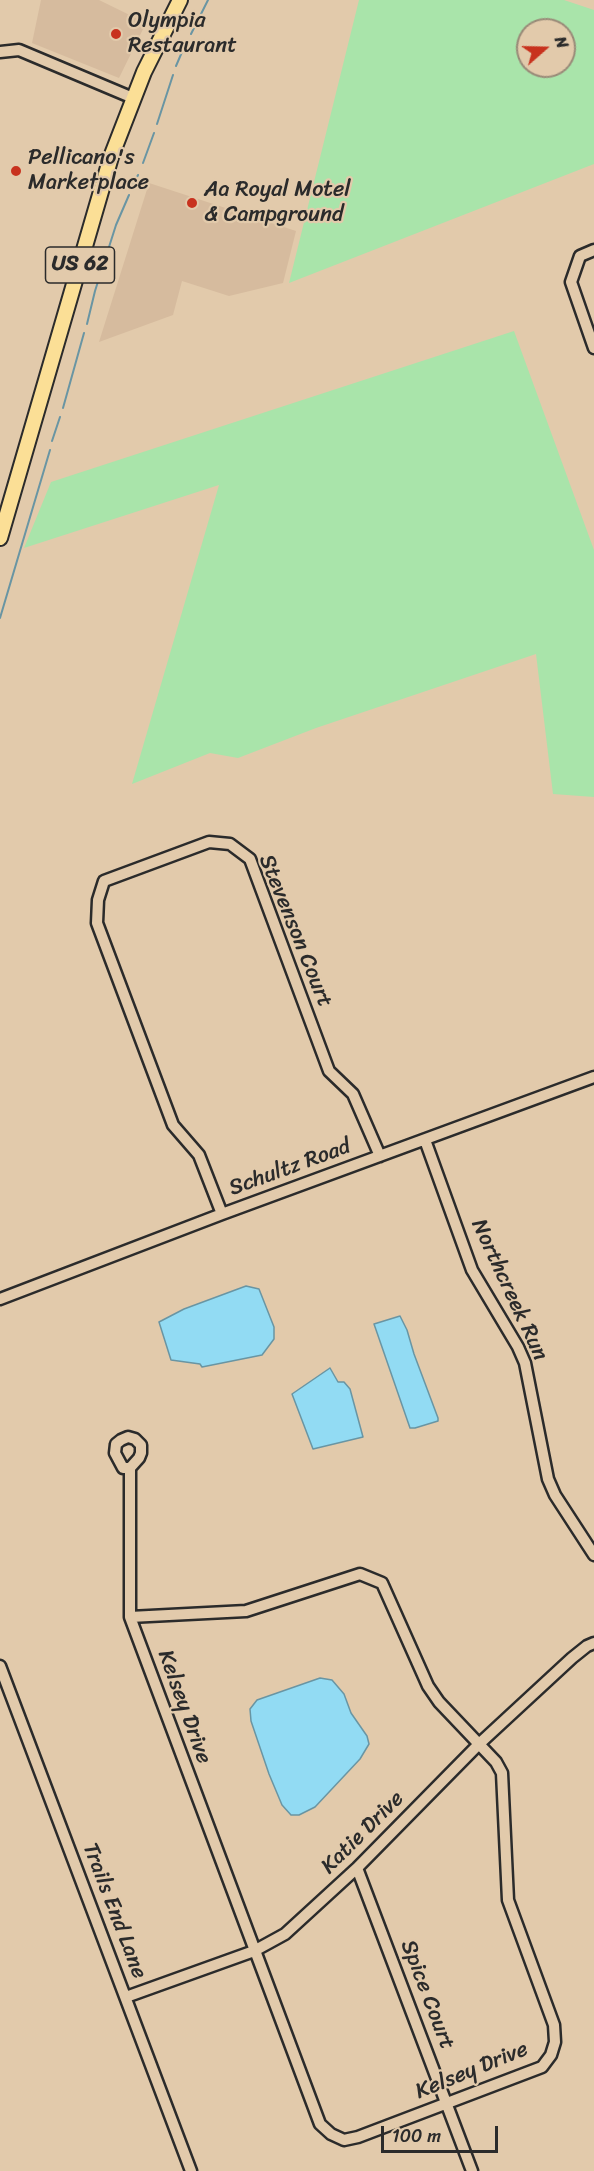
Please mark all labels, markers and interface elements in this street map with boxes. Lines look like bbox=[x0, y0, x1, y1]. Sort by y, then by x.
place label: Olympia Restaurant bbox=[128, 8, 237, 60]
north arrow bbox=[516, 18, 576, 78]
marker: Olympia Restaurant bbox=[109, 27, 123, 41]
text: N bbox=[546, 32, 577, 53]
place label: Pellicano's Marketplace bbox=[28, 145, 149, 196]
marker: Pellicano's Marketplace bbox=[9, 164, 23, 178]
place label: Aa Royal Motel & Campground bbox=[204, 177, 350, 228]
marker: Aa Royal Motel & Campground bbox=[185, 196, 199, 210]
road number: US 62 bbox=[46, 247, 115, 283]
street label: Stevenson Court bbox=[252, 851, 338, 1011]
street label: Schultz Road bbox=[226, 1134, 354, 1202]
street label: Northcreek Run bbox=[465, 1215, 553, 1365]
street label: Kelsey Drive bbox=[151, 1647, 217, 1767]
street label: Katie Drive bbox=[316, 1786, 410, 1880]
street label: Trails End Lane bbox=[76, 1839, 152, 1983]
street label: Spice Court bbox=[394, 1937, 460, 2053]
street label: Kelsey Drive bbox=[412, 2036, 532, 2106]
scale bar bbox=[384, 2114, 501, 2152]
text: 100 m bbox=[392, 2120, 441, 2152]

